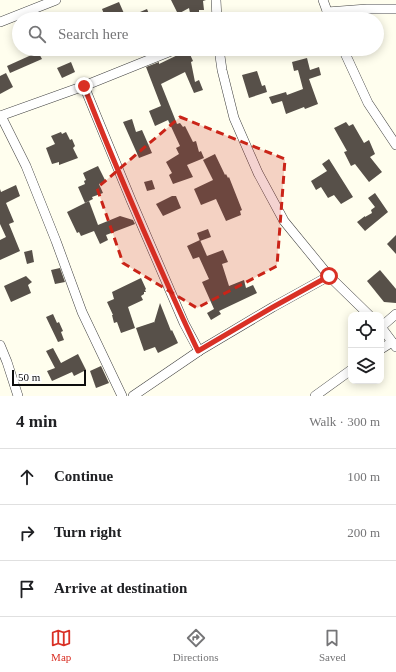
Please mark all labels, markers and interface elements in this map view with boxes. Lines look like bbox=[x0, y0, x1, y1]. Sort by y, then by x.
search box bbox=[12, 12, 384, 56]
icon: search bbox=[26, 23, 48, 45]
text: Search here bbox=[58, 26, 128, 42]
route end bbox=[75, 77, 93, 95]
route start bbox=[320, 267, 338, 285]
map controls bbox=[348, 312, 384, 384]
button: locate bbox=[348, 312, 384, 348]
button: layers bbox=[348, 348, 384, 384]
scale bar bbox=[12, 368, 86, 387]
text: 50 m bbox=[18, 371, 40, 383]
text: 4 min bbox=[16, 412, 57, 431]
text: Walk · 300 m bbox=[309, 414, 380, 429]
icon: ahead bbox=[16, 466, 38, 488]
text: Continue bbox=[54, 468, 113, 484]
text: 100 m bbox=[347, 469, 380, 484]
icon: right bbox=[16, 522, 38, 544]
text: Turn right bbox=[54, 524, 121, 540]
text: 200 m bbox=[347, 525, 380, 540]
icon: arrive bbox=[16, 578, 38, 600]
text: Arrive at destination bbox=[54, 580, 187, 596]
tab: Map bbox=[50, 627, 72, 663]
tab: Directions bbox=[173, 627, 218, 663]
tab: Saved bbox=[319, 627, 346, 663]

